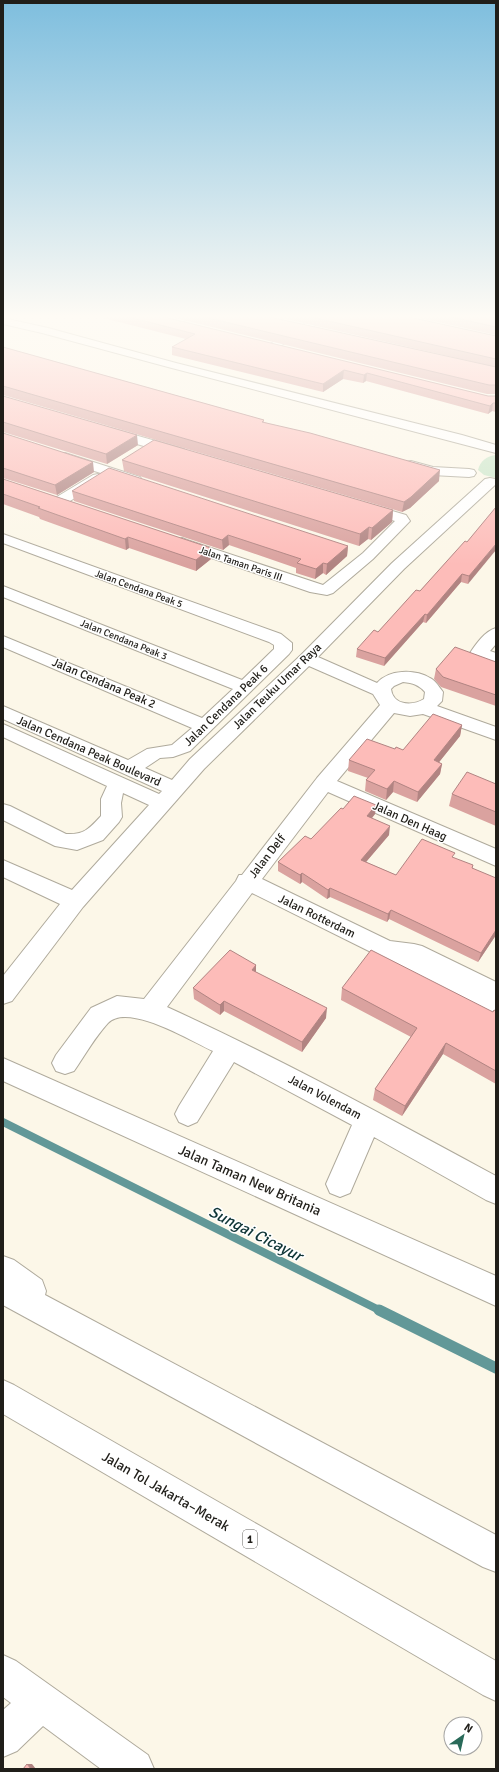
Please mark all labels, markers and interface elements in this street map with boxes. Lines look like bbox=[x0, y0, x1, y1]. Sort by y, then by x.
street label: Jalan Taman Paris III bbox=[197, 544, 284, 584]
street label: Jalan Cendana Peak 5 bbox=[93, 567, 184, 610]
street label: Jalan Cendana Peak 3 bbox=[78, 617, 169, 663]
street label: Jalan Teuku Umar Raya bbox=[230, 640, 325, 733]
street label: Jalan Cendana Peak 2 bbox=[50, 655, 158, 712]
street label: Jalan Cendana Peak 6 bbox=[181, 661, 272, 749]
street label: Jalan Cendana Peak Boulevard bbox=[14, 713, 163, 790]
street label: Jalan Den Haag bbox=[370, 798, 449, 844]
street label: Jalan Delf bbox=[246, 831, 290, 881]
street label: Jalan Rotterdam bbox=[276, 891, 358, 942]
street label: Jalan Volendam bbox=[286, 1072, 364, 1123]
street label: Jalan Taman New Britania bbox=[176, 1141, 324, 1220]
water label: Sungai Cicayur bbox=[205, 1202, 308, 1267]
street label: Jalan Tol Jakarta–Merak bbox=[99, 1448, 233, 1535]
road number: 1 bbox=[243, 1530, 257, 1548]
north arrow bbox=[443, 1716, 483, 1756]
text: N bbox=[462, 1721, 475, 1736]

